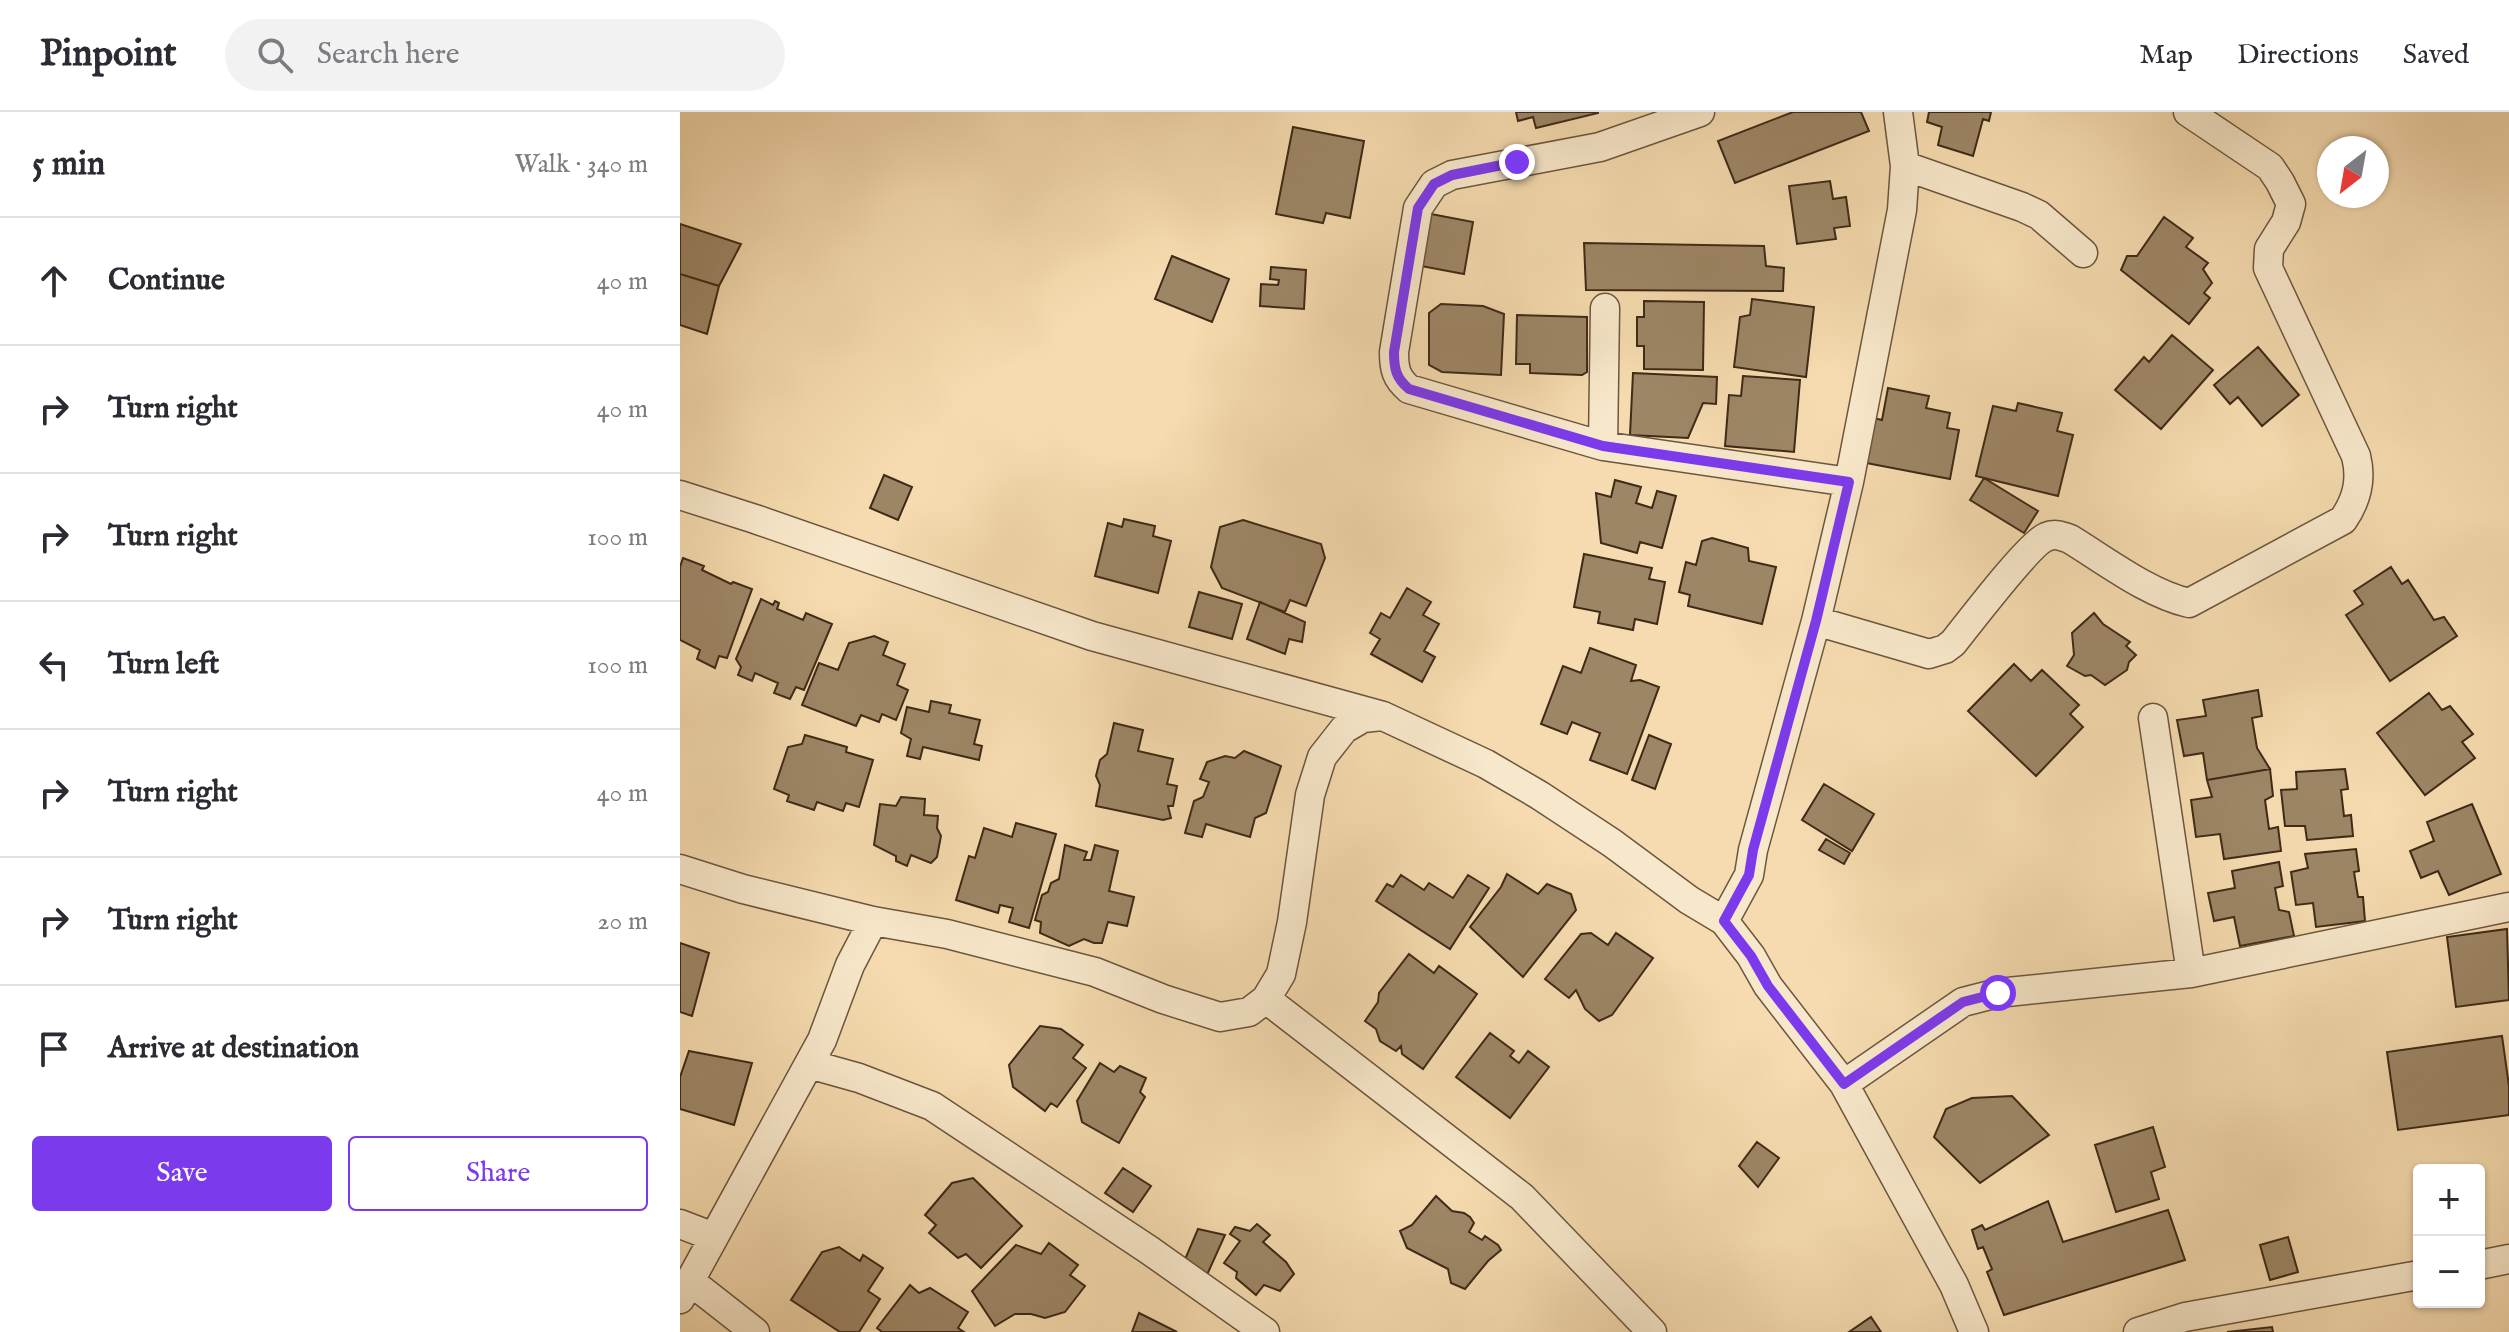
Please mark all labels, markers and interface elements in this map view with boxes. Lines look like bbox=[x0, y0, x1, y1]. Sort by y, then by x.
search box bbox=[225, 19, 785, 91]
text: Pinpoint bbox=[40, 31, 177, 79]
icon: search bbox=[253, 33, 297, 77]
text: Search here bbox=[317, 36, 460, 74]
text: Map bbox=[2139, 38, 2193, 73]
text: Directions bbox=[2237, 38, 2359, 73]
text: Saved bbox=[2403, 38, 2469, 73]
north arrow bbox=[2317, 136, 2389, 208]
text: 5 min bbox=[32, 143, 105, 186]
route end bbox=[1499, 144, 1535, 180]
text: Walk · 340 m bbox=[514, 148, 648, 181]
icon: ahead bbox=[32, 259, 76, 303]
text: Continue bbox=[108, 262, 225, 300]
text: 40 m bbox=[597, 265, 648, 298]
icon: right bbox=[32, 387, 76, 431]
text: Turn right bbox=[108, 390, 238, 428]
text: 40 m bbox=[597, 393, 648, 426]
icon: right bbox=[32, 515, 76, 559]
text: Turn right bbox=[108, 518, 238, 556]
text: 100 m bbox=[587, 521, 648, 554]
icon: left bbox=[32, 643, 76, 687]
text: Turn left bbox=[108, 646, 219, 684]
text: 100 m bbox=[587, 649, 648, 682]
icon: right bbox=[32, 771, 76, 815]
text: Turn right bbox=[108, 774, 238, 812]
text: 40 m bbox=[597, 777, 648, 810]
icon: right bbox=[32, 899, 76, 943]
text: Turn right bbox=[108, 902, 238, 940]
text: 20 m bbox=[597, 905, 648, 938]
route start bbox=[1980, 975, 2016, 1011]
icon: arrive bbox=[32, 1027, 76, 1071]
text: Arrive at destination bbox=[108, 1030, 359, 1068]
button: Save bbox=[32, 1136, 332, 1211]
button: Share bbox=[348, 1136, 648, 1211]
map controls bbox=[2413, 1164, 2485, 1308]
button: + bbox=[2413, 1164, 2485, 1236]
button: − bbox=[2413, 1236, 2485, 1308]

